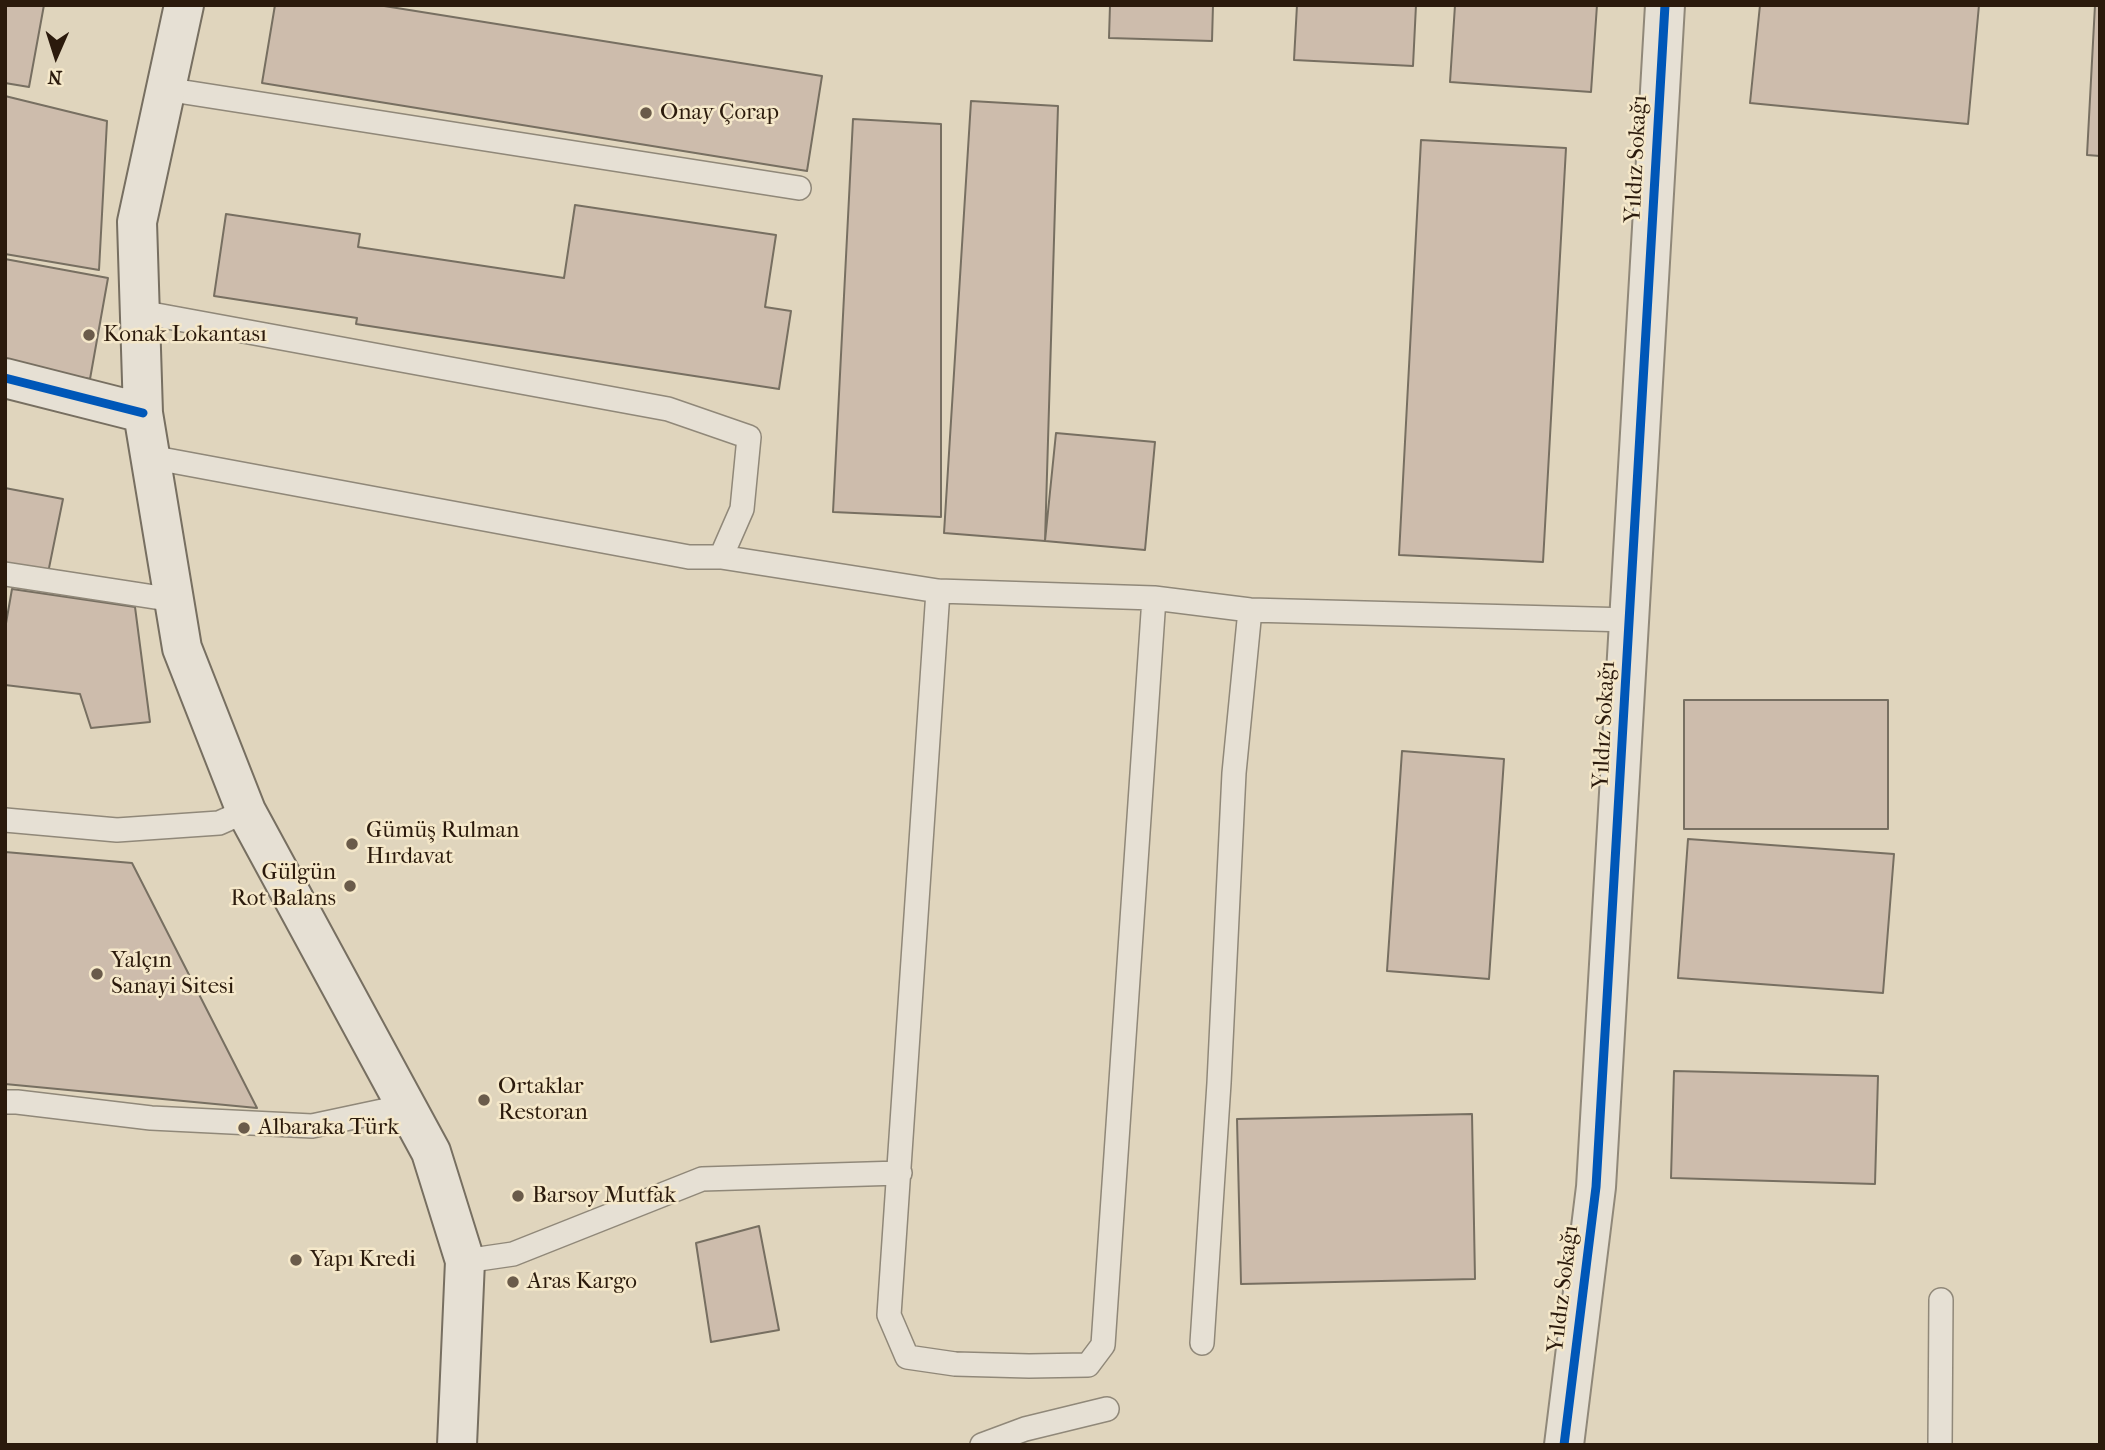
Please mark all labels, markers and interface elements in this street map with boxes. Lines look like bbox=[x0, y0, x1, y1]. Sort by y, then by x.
north arrow bbox=[21, 21, 91, 91]
text: N bbox=[47, 66, 63, 88]
street label: Yıldız Sokağı bbox=[1620, 94, 1654, 224]
place label: Onay Çorap bbox=[660, 99, 779, 127]
marker: Onay Çorap bbox=[638, 105, 654, 121]
place label: Konak Lokantası bbox=[103, 321, 267, 349]
marker: Konak Lokantası bbox=[81, 327, 97, 343]
street label: Yıldız Sokağı bbox=[1588, 660, 1622, 790]
place label: Gümüş Rulman Hırdavat bbox=[366, 817, 519, 871]
marker: Gümüş Rulman Hırdavat bbox=[344, 836, 360, 852]
place label: Gülgün Rot Balans bbox=[230, 859, 336, 913]
marker: Gülgün Rot Balans bbox=[342, 878, 358, 894]
place label: Yalçın Sanayi Sitesi bbox=[111, 947, 234, 1001]
marker: Yalçın Sanayi Sitesi bbox=[89, 966, 105, 982]
place label: Ortaklar Restoran bbox=[498, 1073, 588, 1127]
marker: Ortaklar Restoran bbox=[476, 1092, 492, 1108]
place label: Albaraka Türk bbox=[258, 1114, 399, 1142]
marker: Albaraka Türk bbox=[236, 1120, 252, 1136]
place label: Barsoy Mutfak bbox=[532, 1182, 676, 1210]
marker: Barsoy Mutfak bbox=[510, 1188, 526, 1204]
street label: Yıldız Sokağı bbox=[1543, 1224, 1585, 1354]
place label: Yapı Kredi bbox=[310, 1246, 416, 1274]
marker: Yapı Kredi bbox=[288, 1252, 304, 1268]
place label: Aras Kargo bbox=[527, 1268, 637, 1296]
marker: Aras Kargo bbox=[505, 1274, 521, 1290]

